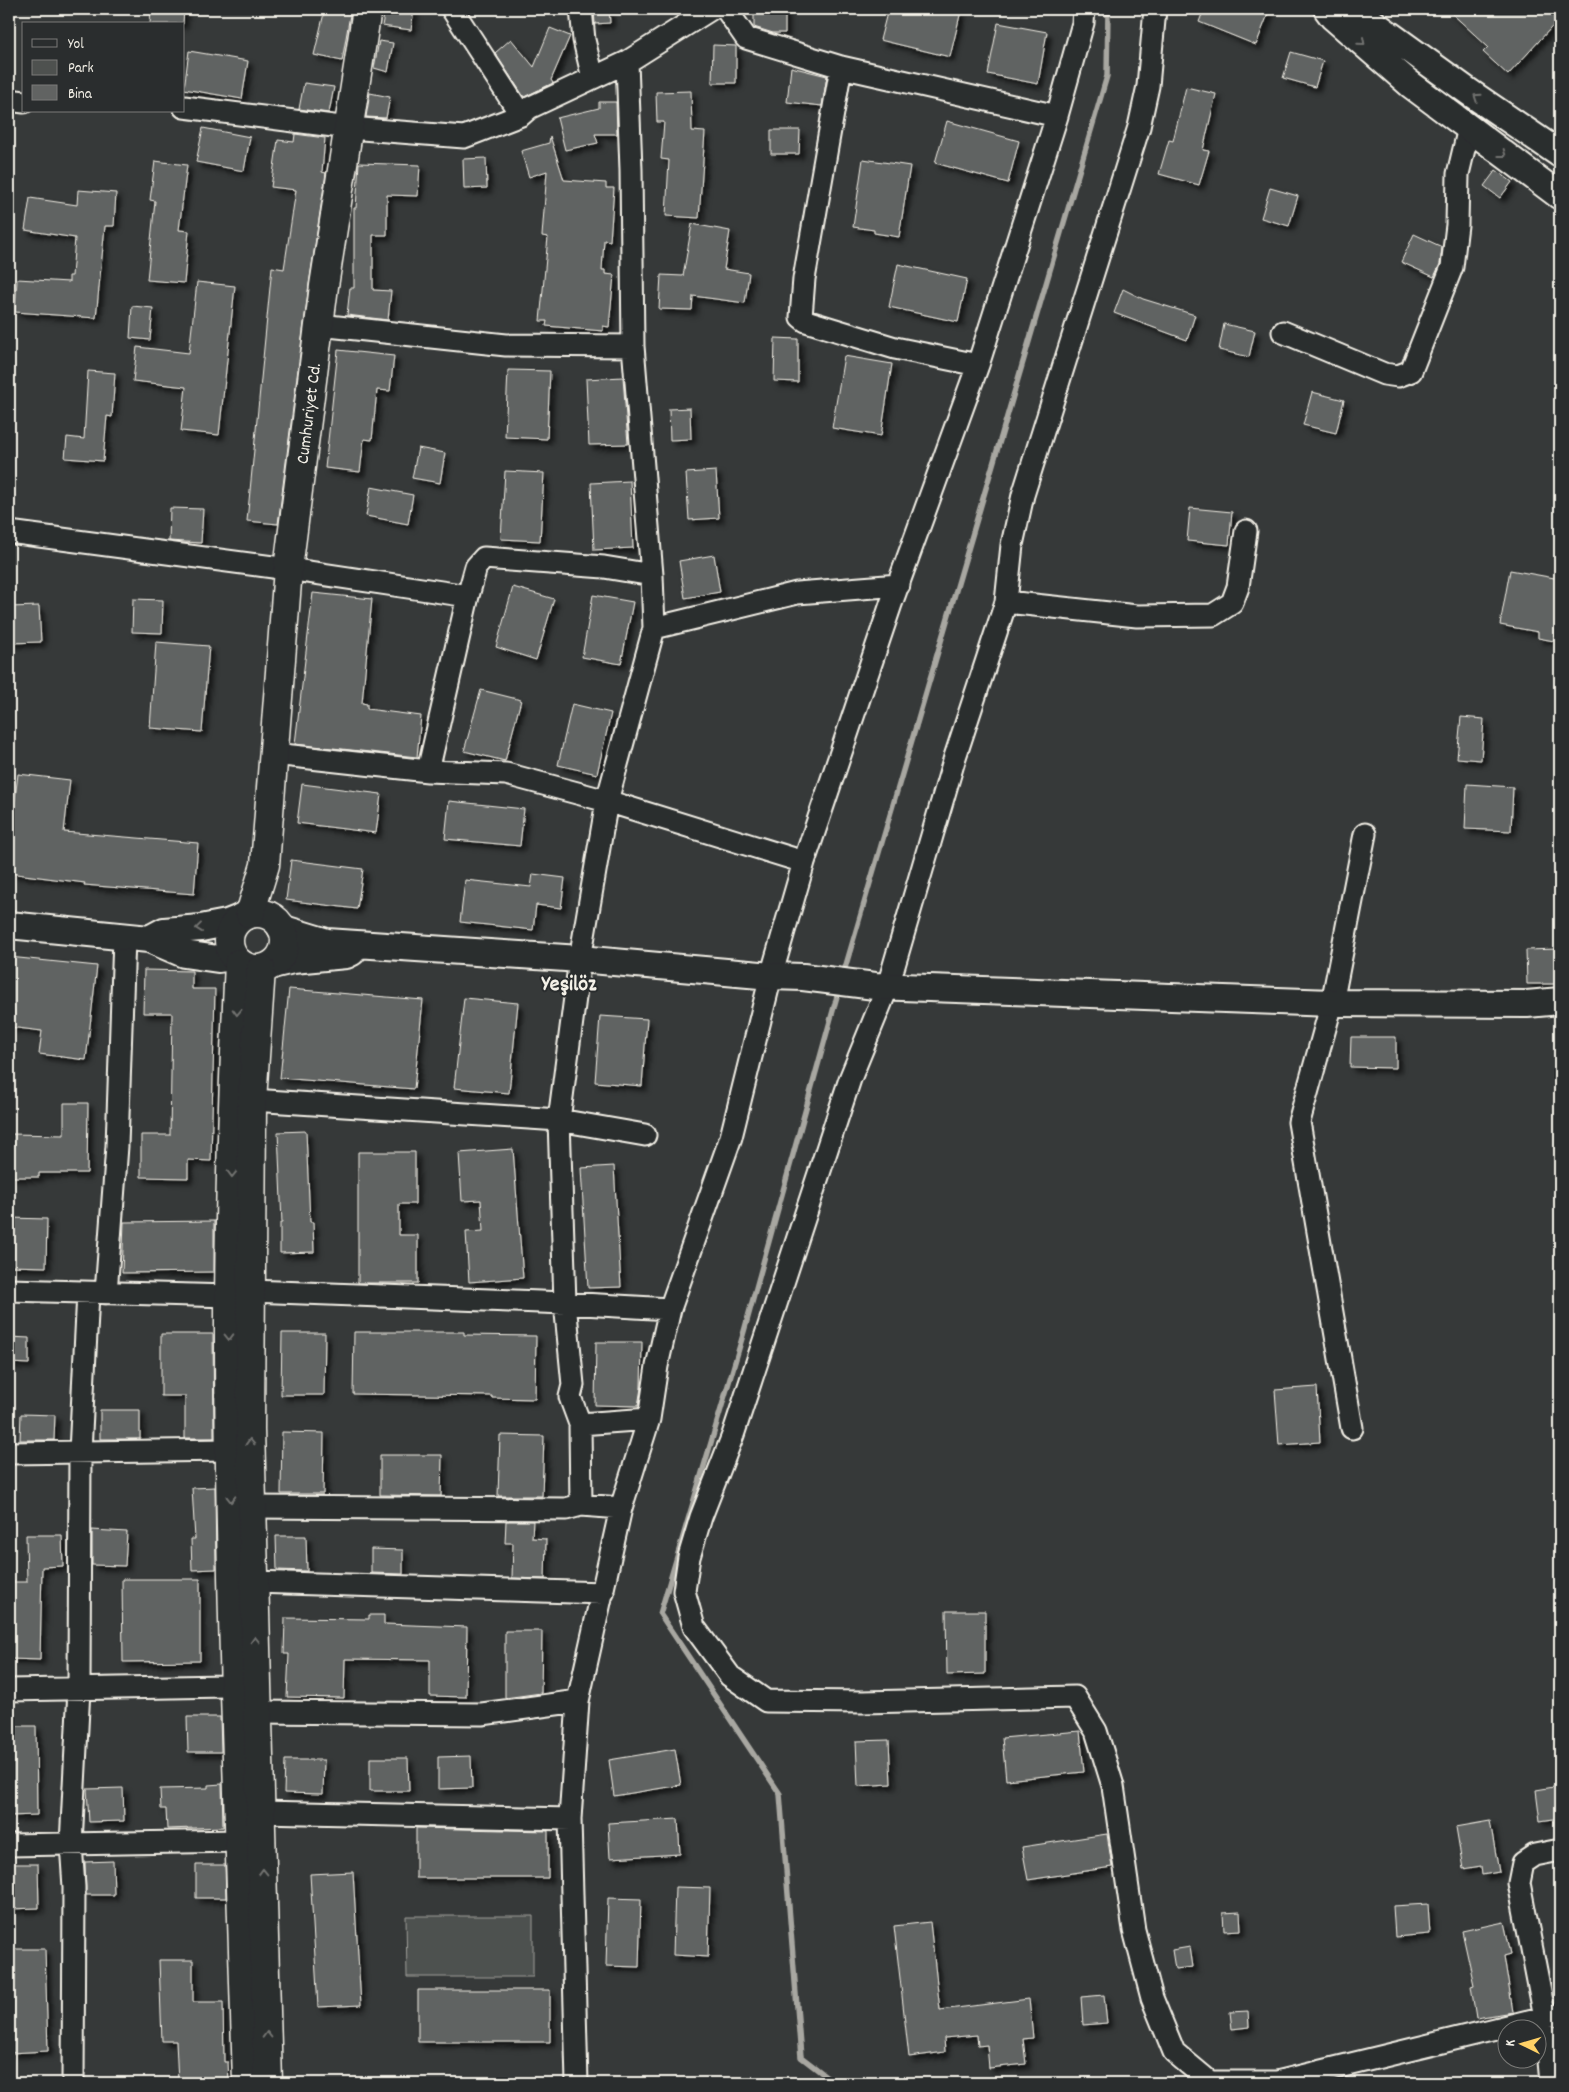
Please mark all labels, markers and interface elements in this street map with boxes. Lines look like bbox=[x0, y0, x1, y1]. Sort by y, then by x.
legend bbox=[22, 22, 185, 112]
text: Yol bbox=[68, 34, 84, 56]
one-way arrow bbox=[1356, 37, 1365, 46]
text: Park bbox=[68, 58, 94, 80]
text: Bina bbox=[68, 84, 93, 106]
one-way arrow bbox=[1473, 94, 1482, 103]
one-way arrow bbox=[1497, 148, 1506, 156]
street label: Cumhuriyet Cd. bbox=[291, 362, 329, 466]
one-way arrow bbox=[194, 922, 202, 933]
district label: Yeşilöz bbox=[541, 970, 597, 1001]
one-way arrow bbox=[231, 1008, 242, 1016]
one-way arrow bbox=[227, 1170, 237, 1178]
one-way arrow bbox=[224, 1333, 234, 1341]
one-way arrow bbox=[245, 1438, 256, 1446]
one-way arrow bbox=[226, 1495, 237, 1503]
one-way arrow bbox=[250, 1635, 261, 1643]
one-way arrow bbox=[257, 1868, 268, 1876]
north arrow bbox=[1496, 2020, 1546, 2070]
one-way arrow bbox=[261, 2030, 272, 2038]
text: K bbox=[1501, 2038, 1521, 2047]

